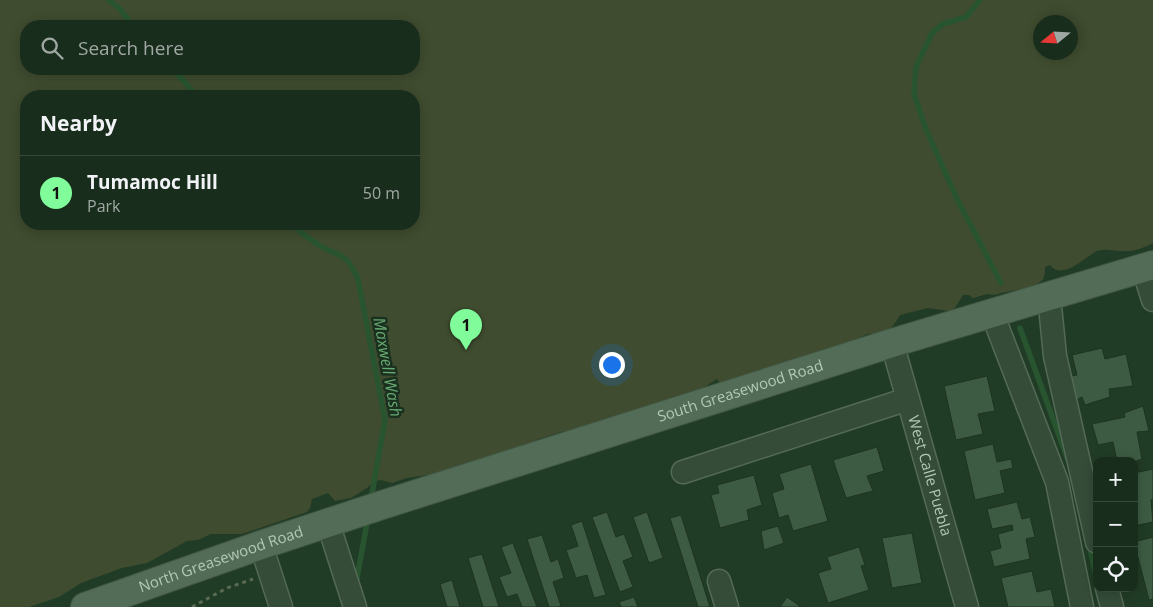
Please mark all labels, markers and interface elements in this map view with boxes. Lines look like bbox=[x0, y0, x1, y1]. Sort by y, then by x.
north arrow bbox=[1033, 15, 1078, 60]
search box bbox=[20, 20, 420, 75]
icon: search bbox=[38, 34, 66, 62]
text: Search here bbox=[78, 35, 184, 61]
text: Nearby bbox=[40, 109, 117, 137]
text: Tumamoc Hill bbox=[87, 169, 218, 195]
text: 1 bbox=[51, 182, 61, 204]
text: 50 m bbox=[363, 182, 400, 204]
text: Park bbox=[87, 195, 120, 217]
pin: 1 bbox=[450, 309, 482, 350]
water label: Maxwell Wash bbox=[368, 316, 408, 418]
your location bbox=[599, 352, 625, 378]
street label: South Greasewood Road bbox=[655, 355, 825, 426]
street label: West Calle Puebla bbox=[904, 413, 957, 538]
map controls bbox=[1093, 457, 1138, 592]
button: + bbox=[1093, 457, 1138, 502]
button: − bbox=[1093, 502, 1138, 547]
street label: North Greasewood Road bbox=[136, 521, 305, 596]
button: locate bbox=[1093, 547, 1138, 592]

